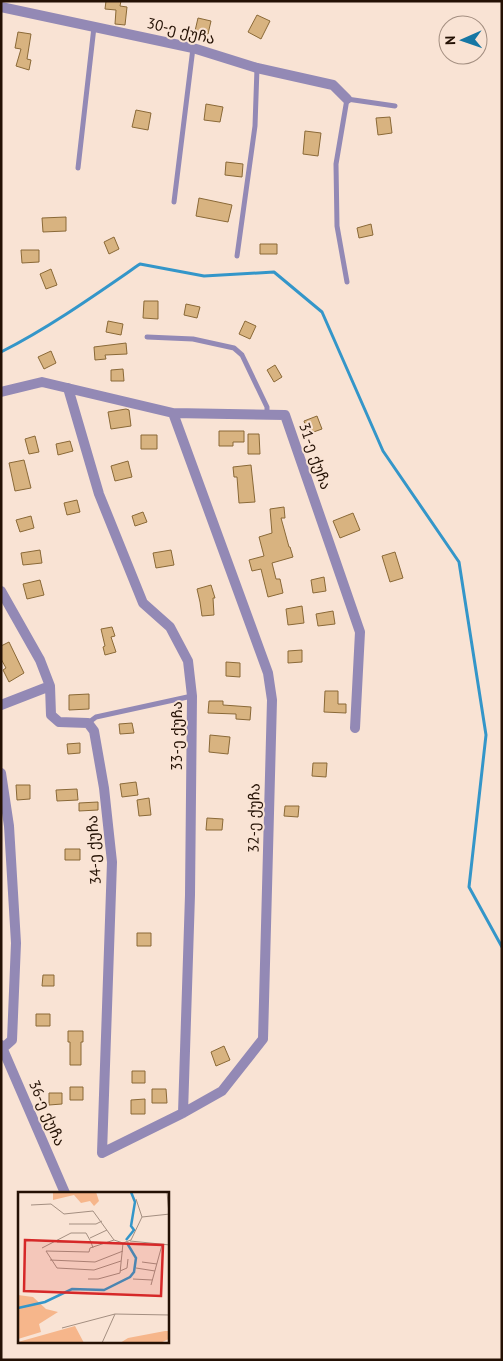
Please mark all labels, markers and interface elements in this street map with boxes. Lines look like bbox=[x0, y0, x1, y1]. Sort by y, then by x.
street label: 30-ე ქუჩა bbox=[145, 13, 217, 48]
north arrow bbox=[438, 15, 488, 65]
text: N bbox=[441, 36, 459, 45]
street label: 31-ე ქუჩა bbox=[295, 420, 336, 492]
street label: 33-ე ქუჩა bbox=[167, 701, 186, 771]
street label: 32-ე ქუჩა bbox=[243, 783, 264, 853]
street label: 34-ე ქუჩა bbox=[82, 815, 105, 885]
street label: 36-ე ქუჩა bbox=[25, 1077, 70, 1149]
inset map bbox=[18, 1192, 169, 1344]

